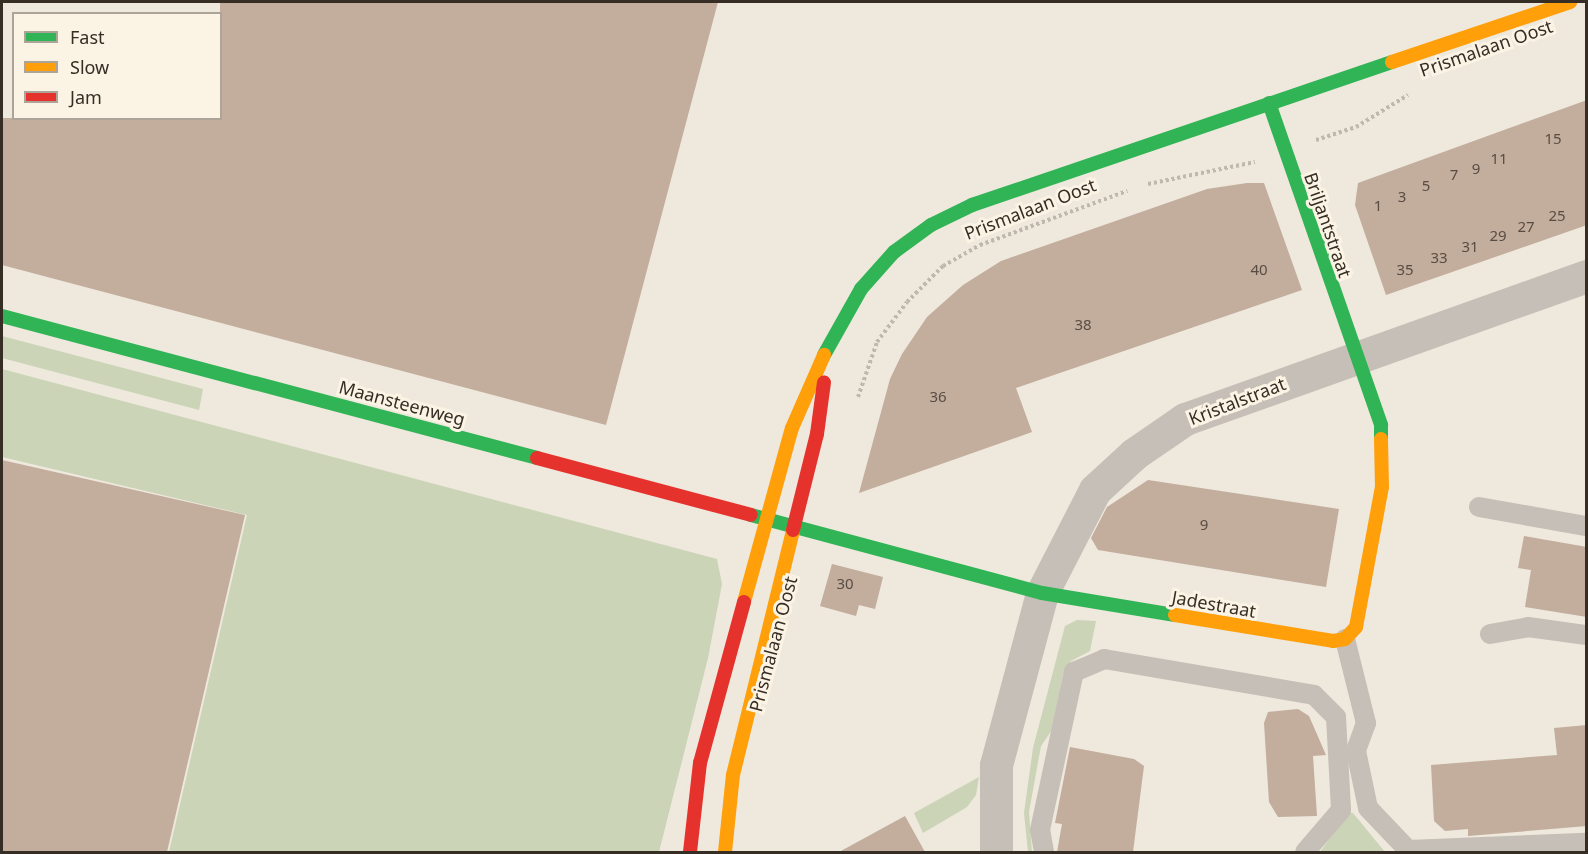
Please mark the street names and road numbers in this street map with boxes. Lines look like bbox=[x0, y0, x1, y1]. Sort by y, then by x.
street label: Prismalaan Oost bbox=[1417, 15, 1555, 81]
street label: Briljantstraat bbox=[1300, 170, 1356, 280]
street label: Prismalaan Oost bbox=[961, 174, 1099, 244]
street label: Kristalstraat bbox=[1186, 373, 1288, 429]
street label: Maansteenweg bbox=[337, 376, 467, 430]
street label: Prismalaan Oost bbox=[745, 574, 801, 714]
street label: Jadestraat bbox=[1170, 586, 1258, 622]

